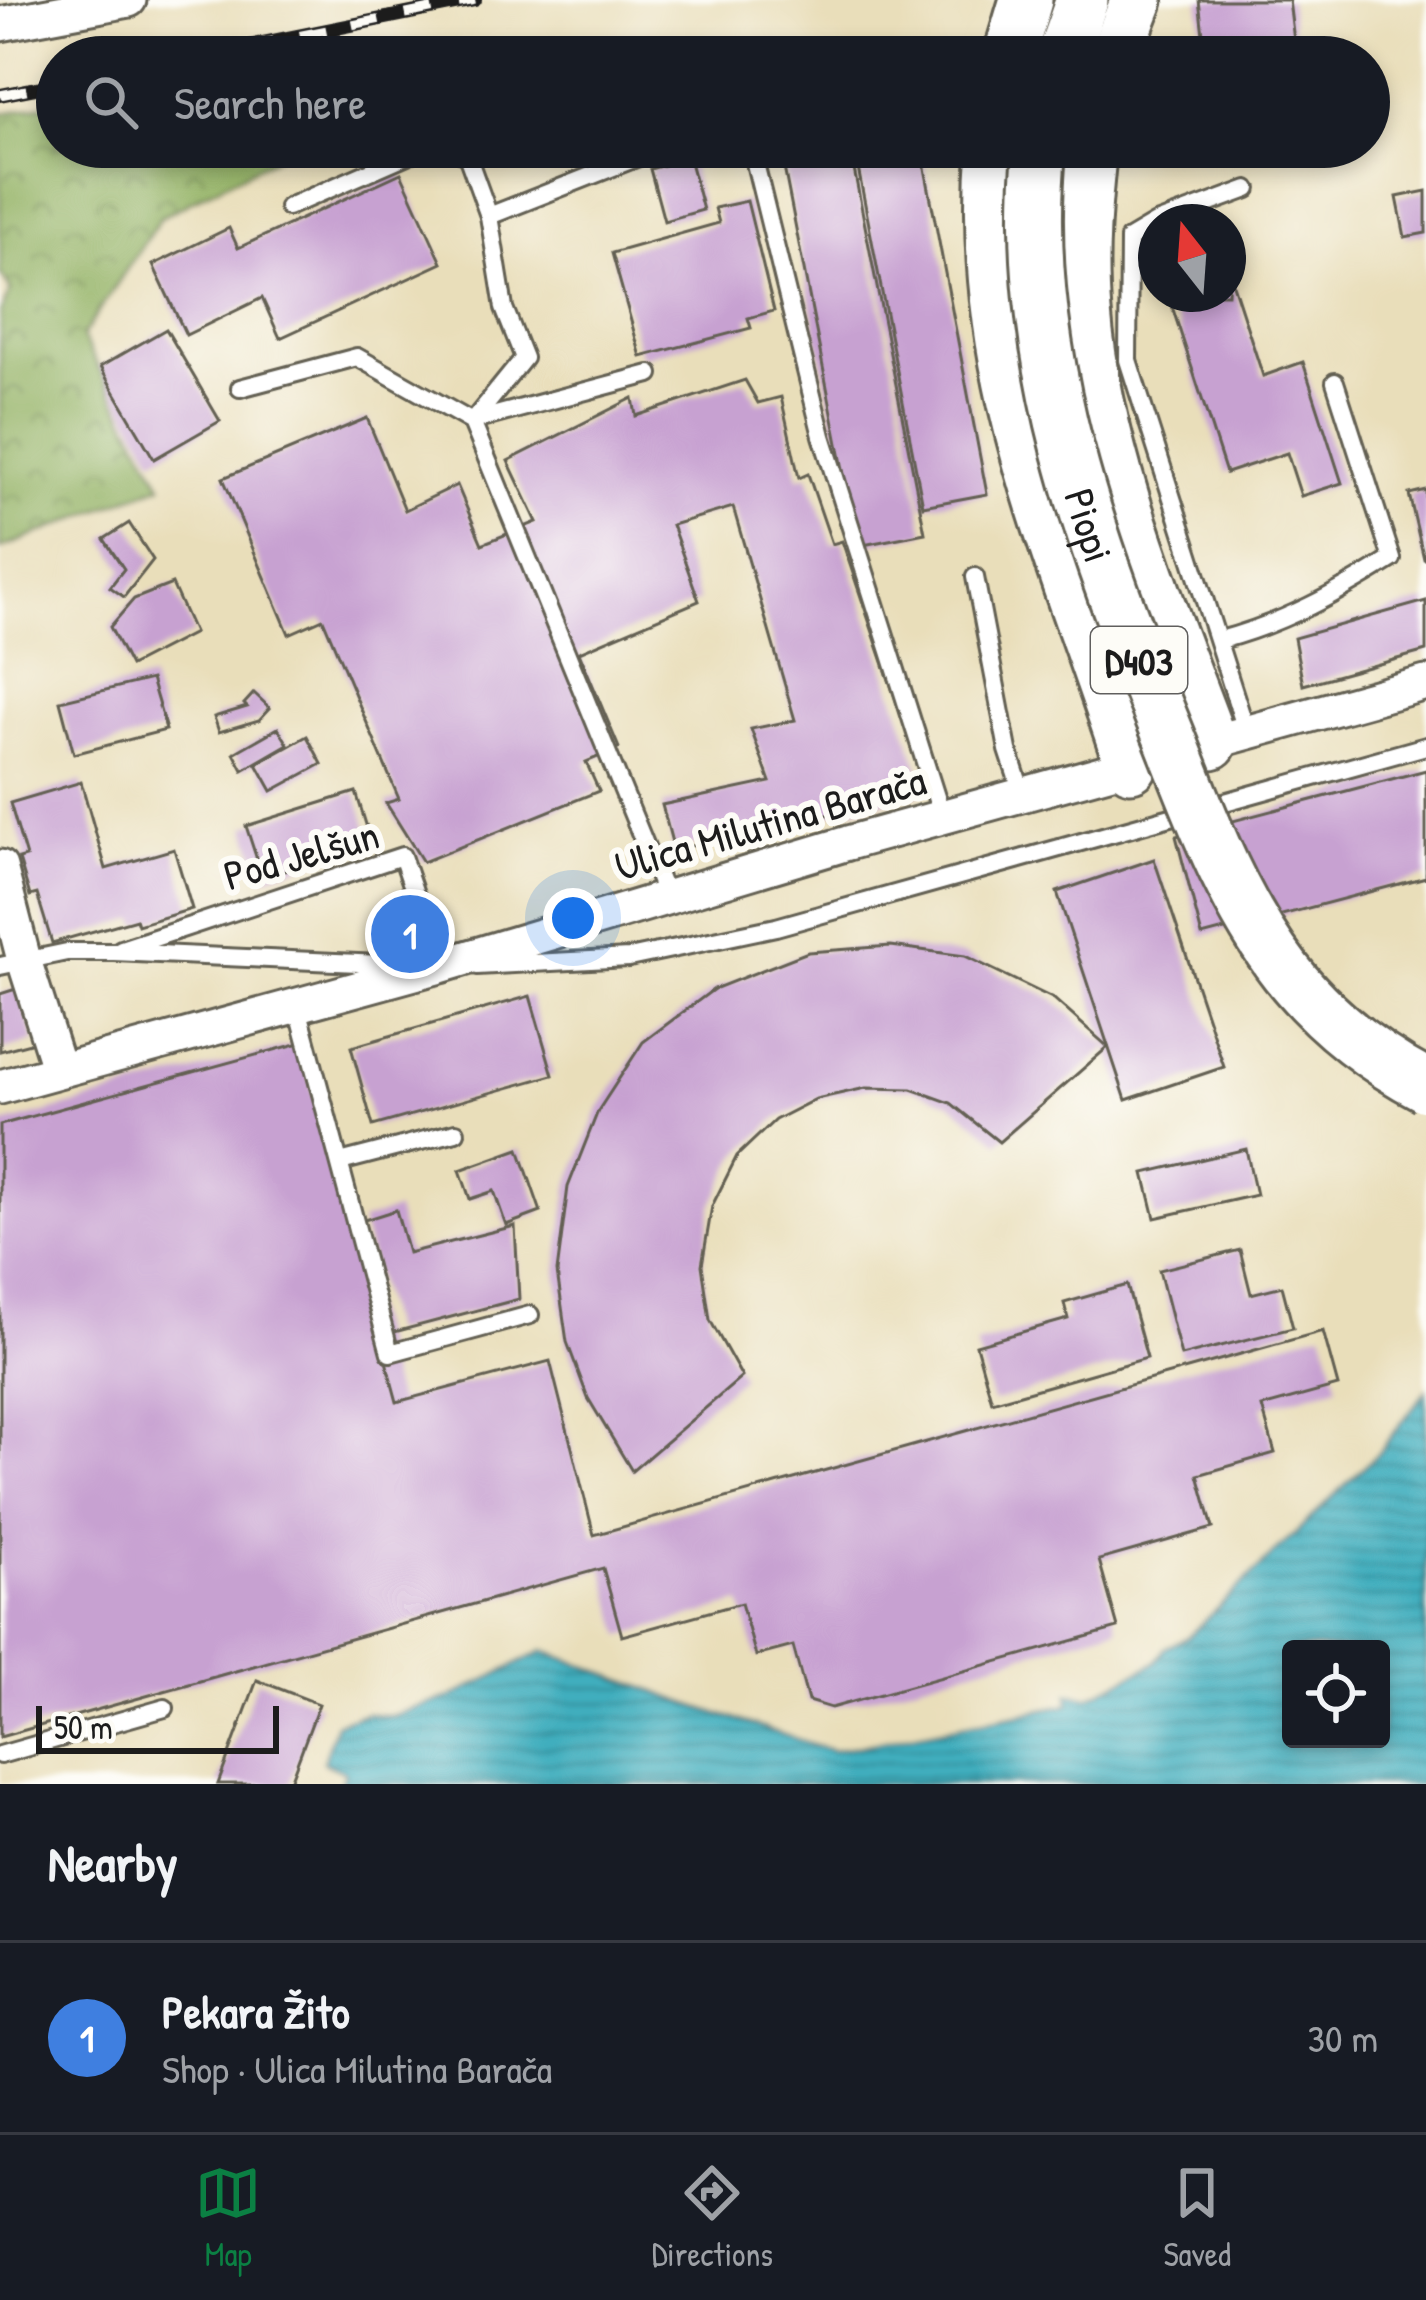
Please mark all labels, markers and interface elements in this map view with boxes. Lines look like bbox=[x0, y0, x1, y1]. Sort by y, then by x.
search box bbox=[36, 36, 1390, 168]
icon: search bbox=[78, 69, 144, 135]
text: Search here bbox=[174, 72, 366, 133]
north arrow bbox=[1138, 204, 1246, 312]
street label: Piopi bbox=[1052, 481, 1129, 569]
road number: D403 bbox=[1091, 627, 1187, 693]
street label: Ulica Milutina Barača bbox=[608, 750, 932, 894]
street label: Pod Jelšun bbox=[217, 805, 385, 903]
your location bbox=[543, 888, 603, 948]
pin: 1 bbox=[371, 889, 449, 979]
map controls bbox=[1282, 1640, 1390, 1748]
button: locate bbox=[1282, 1640, 1390, 1748]
scale bar bbox=[36, 1700, 279, 1753]
text: 50 m bbox=[54, 1705, 113, 1749]
text: Nearby bbox=[48, 1828, 178, 1897]
text: Pekara Žito bbox=[162, 1981, 350, 2042]
text: 1 bbox=[80, 2011, 94, 2064]
text: 30 m bbox=[1308, 2011, 1378, 2064]
text: Shop · Ulica Milutina Barača bbox=[162, 2042, 552, 2095]
tab: Map bbox=[195, 2160, 261, 2276]
tab: Directions bbox=[652, 2160, 773, 2276]
tab: Saved bbox=[1163, 2160, 1231, 2276]

